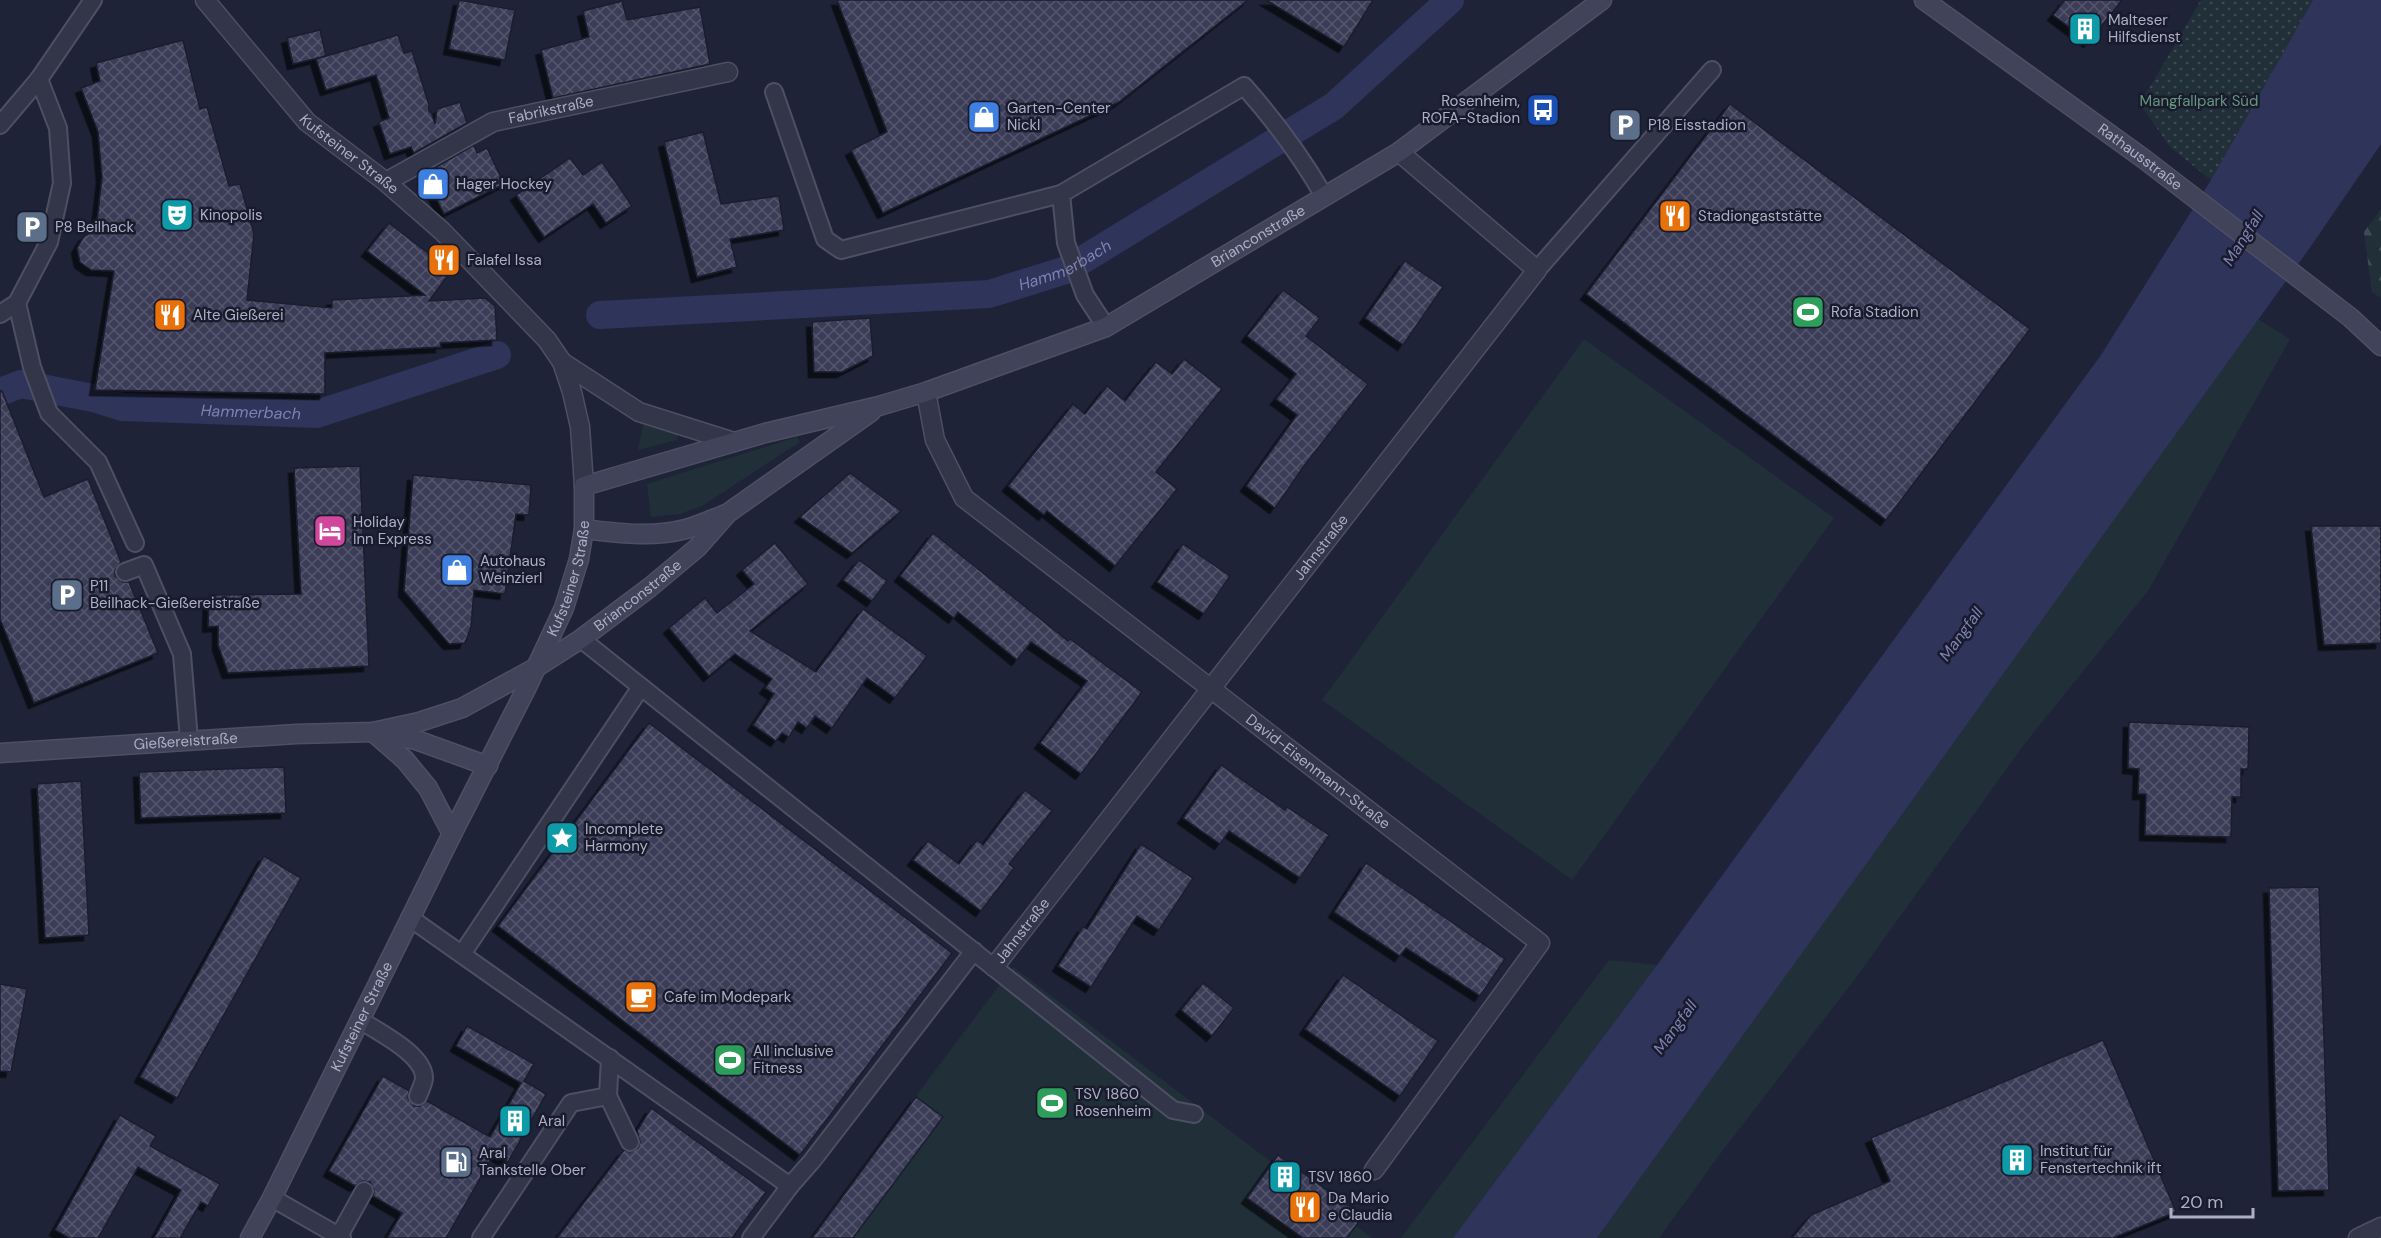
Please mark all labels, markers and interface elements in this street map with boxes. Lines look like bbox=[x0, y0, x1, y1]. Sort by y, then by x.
place label: Malteser Hilfsdienst bbox=[2108, 10, 2181, 47]
building icon: Malteser Hilfsdienst bbox=[2067, 11, 2103, 47]
street label: Fabrikstraße bbox=[507, 91, 595, 128]
place label: Rosenheim, ROFA-Stadion bbox=[1422, 91, 1520, 128]
park label: Mangfallpark Süd bbox=[2140, 91, 2258, 111]
bus stop icon: Rosenheim, ROFA-Stadion bbox=[1525, 92, 1561, 128]
place label: Garten-Center Nickl bbox=[1007, 98, 1111, 135]
shop icon: Garten-Center Nickl bbox=[966, 99, 1002, 135]
parking icon: P18 Eisstadion bbox=[1607, 107, 1643, 143]
street label: Kufsteiner Straße bbox=[295, 110, 403, 199]
place label: P18 Eisstadion bbox=[1648, 115, 1746, 135]
street label: Rathausstraße bbox=[2094, 119, 2186, 195]
shop icon: Hager Hockey bbox=[415, 166, 451, 202]
place label: Hager Hockey bbox=[456, 174, 552, 194]
theatre icon: Kinopolis bbox=[159, 197, 195, 233]
restaurant icon: Stadiongaststätte bbox=[1657, 198, 1693, 234]
street label: Brianconstraße bbox=[1207, 200, 1309, 272]
place label: Kinopolis bbox=[200, 205, 263, 225]
place label: Stadiongaststätte bbox=[1698, 206, 1822, 226]
water label: Mangfall bbox=[2218, 206, 2268, 270]
parking icon: P8 Beilhack bbox=[14, 209, 50, 245]
place label: P8 Beilhack bbox=[55, 217, 135, 237]
water label: Hammerbach bbox=[1016, 234, 1115, 295]
restaurant icon: Falafel Issa bbox=[426, 242, 462, 278]
place label: Falafel Issa bbox=[467, 250, 542, 270]
sports icon: Rofa Stadion bbox=[1790, 294, 1826, 330]
restaurant icon: Alte Gießerei bbox=[152, 297, 188, 333]
place label: Rofa Stadion bbox=[1831, 302, 1919, 322]
place label: Alte Gießerei bbox=[193, 305, 284, 325]
water label: Hammerbach bbox=[200, 399, 301, 424]
street label: Jahnstraße bbox=[1289, 510, 1353, 584]
place label: Holiday Inn Express bbox=[353, 512, 432, 549]
hotel icon: Holiday Inn Express bbox=[312, 513, 348, 549]
street label: Kufsteiner Straße bbox=[542, 521, 594, 640]
place label: Autohaus Weinzierl bbox=[480, 551, 546, 588]
shop icon: Autohaus Weinzierl bbox=[439, 552, 475, 588]
street label: Brianconstraße bbox=[590, 555, 686, 636]
place label: P11 Beilhack-Gießereistraße bbox=[90, 576, 260, 613]
parking icon: P11 Beilhack-Gießereistraße bbox=[49, 577, 85, 613]
water label: Mangfall bbox=[1934, 603, 1988, 665]
street label: David-Eisenmann-Straße bbox=[1242, 709, 1394, 834]
street label: Gießereistraße bbox=[133, 728, 238, 754]
place label: Incomplete Harmony bbox=[585, 819, 663, 856]
place icon: Incomplete Harmony bbox=[544, 820, 580, 856]
street label: Jahnstraße bbox=[990, 894, 1054, 968]
street label: Kufsteiner Straße bbox=[326, 958, 397, 1075]
cafe icon: Cafe im Modepark bbox=[623, 979, 659, 1015]
place label: Cafe im Modepark bbox=[664, 987, 792, 1007]
water label: Mangfall bbox=[1648, 996, 1702, 1058]
place label: All inclusive Fitness bbox=[753, 1041, 834, 1078]
sports icon: All inclusive Fitness bbox=[712, 1042, 748, 1078]
place label: TSV 1860 Rosenheim bbox=[1075, 1084, 1151, 1121]
sports icon: TSV 1860 Rosenheim bbox=[1034, 1085, 1070, 1121]
building icon: Aral bbox=[497, 1103, 533, 1139]
place label: Aral bbox=[538, 1111, 565, 1131]
place label: Institut für Fenstertechnik ift bbox=[2040, 1141, 2162, 1178]
building icon: Institut für Fenstertechnik ift bbox=[1999, 1142, 2035, 1178]
place label: Aral Tankstelle Ober bbox=[479, 1143, 586, 1180]
fuel station icon: Aral Tankstelle Ober bbox=[438, 1144, 474, 1180]
building icon: TSV 1860 bbox=[1267, 1159, 1303, 1195]
place label: TSV 1860 bbox=[1308, 1167, 1372, 1187]
scale bar bbox=[2171, 1181, 2254, 1219]
place label: Da Mario e Claudia bbox=[1328, 1188, 1393, 1225]
restaurant icon: Da Mario e Claudia bbox=[1287, 1189, 1323, 1225]
text: 20 m bbox=[2180, 1190, 2223, 1214]

